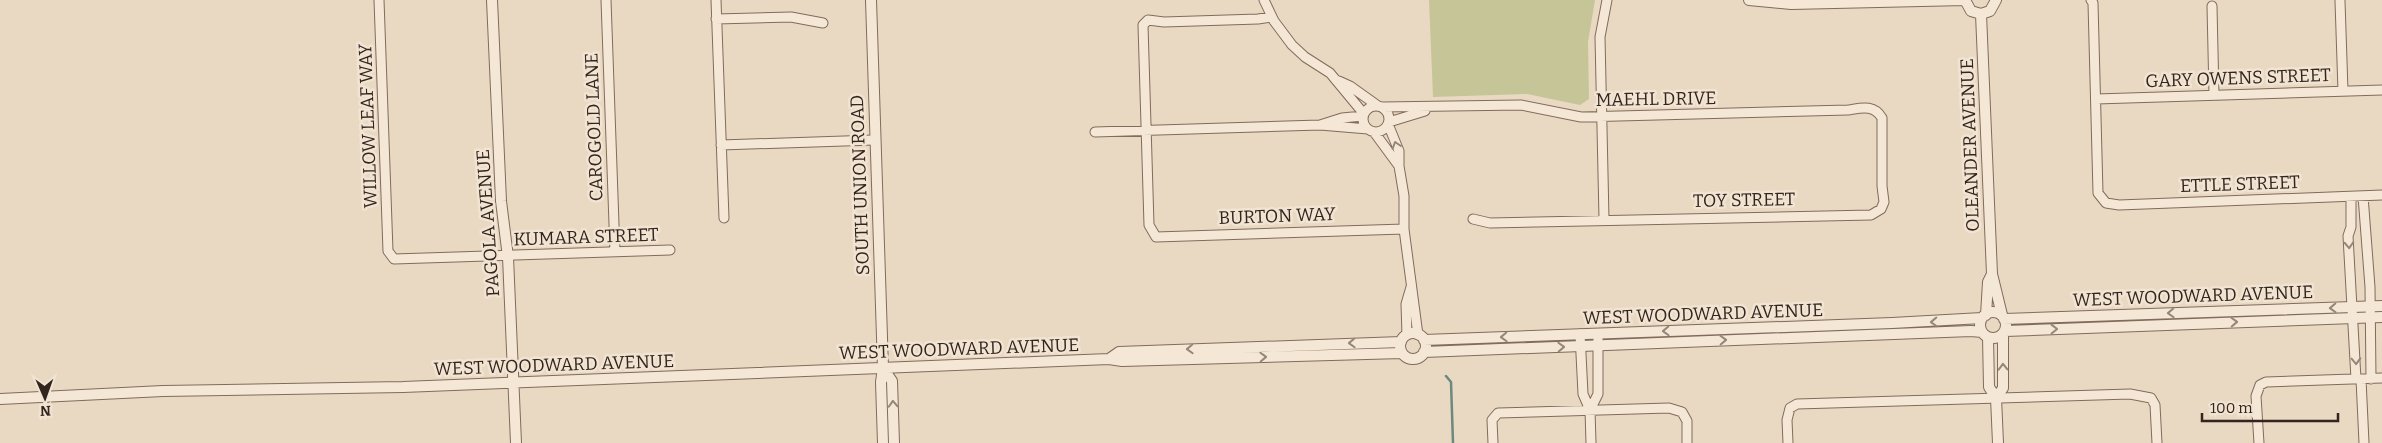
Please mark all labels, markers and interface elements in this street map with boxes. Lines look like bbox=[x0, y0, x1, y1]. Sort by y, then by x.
street label: WILLOW LEAF WAY bbox=[354, 43, 382, 209]
street label: CAROGOLD LANE bbox=[580, 52, 608, 202]
street label: OLEANDER AVENUE bbox=[1956, 58, 1984, 232]
street label: GARY OWENS STREET bbox=[2145, 64, 2332, 92]
street label: MAEHL DRIVE bbox=[1595, 87, 1717, 111]
street label: SOUTH UNION ROAD bbox=[846, 94, 874, 276]
one-way arrow bbox=[1392, 141, 1402, 149]
street label: PAGOLA AVENUE bbox=[472, 149, 504, 297]
street label: ETTLE STREET bbox=[2180, 171, 2301, 197]
street label: TOY STREET bbox=[1693, 188, 1796, 212]
street label: BURTON WAY bbox=[1218, 203, 1336, 229]
street label: KUMARA STREET bbox=[513, 223, 659, 251]
one-way arrow bbox=[2343, 241, 2354, 249]
street label: WEST WOODWARD AVENUE bbox=[2072, 281, 2314, 311]
street label: WEST WOODWARD AVENUE bbox=[1582, 299, 1824, 329]
one-way arrow bbox=[2329, 303, 2337, 314]
one-way arrow bbox=[2167, 308, 2175, 319]
one-way arrow bbox=[1929, 316, 1937, 327]
one-way arrow bbox=[2230, 317, 2238, 328]
one-way arrow bbox=[2050, 323, 2058, 334]
one-way arrow bbox=[1662, 326, 1670, 337]
one-way arrow bbox=[1500, 332, 1508, 342]
street label: WEST WOODWARD AVENUE bbox=[838, 334, 1080, 364]
one-way arrow bbox=[1719, 335, 1727, 346]
one-way arrow bbox=[1348, 338, 1356, 349]
one-way arrow bbox=[1557, 341, 1565, 352]
one-way arrow bbox=[1186, 344, 1194, 354]
street label: WEST WOODWARD AVENUE bbox=[433, 350, 675, 380]
one-way arrow bbox=[1259, 351, 1267, 362]
one-way arrow bbox=[2350, 357, 2361, 365]
one-way arrow bbox=[1998, 363, 2008, 370]
north arrow bbox=[20, 373, 70, 423]
scale bar bbox=[2202, 390, 2338, 422]
text: 100 m bbox=[2210, 399, 2253, 417]
one-way arrow bbox=[887, 400, 898, 408]
text: N bbox=[40, 402, 51, 419]

